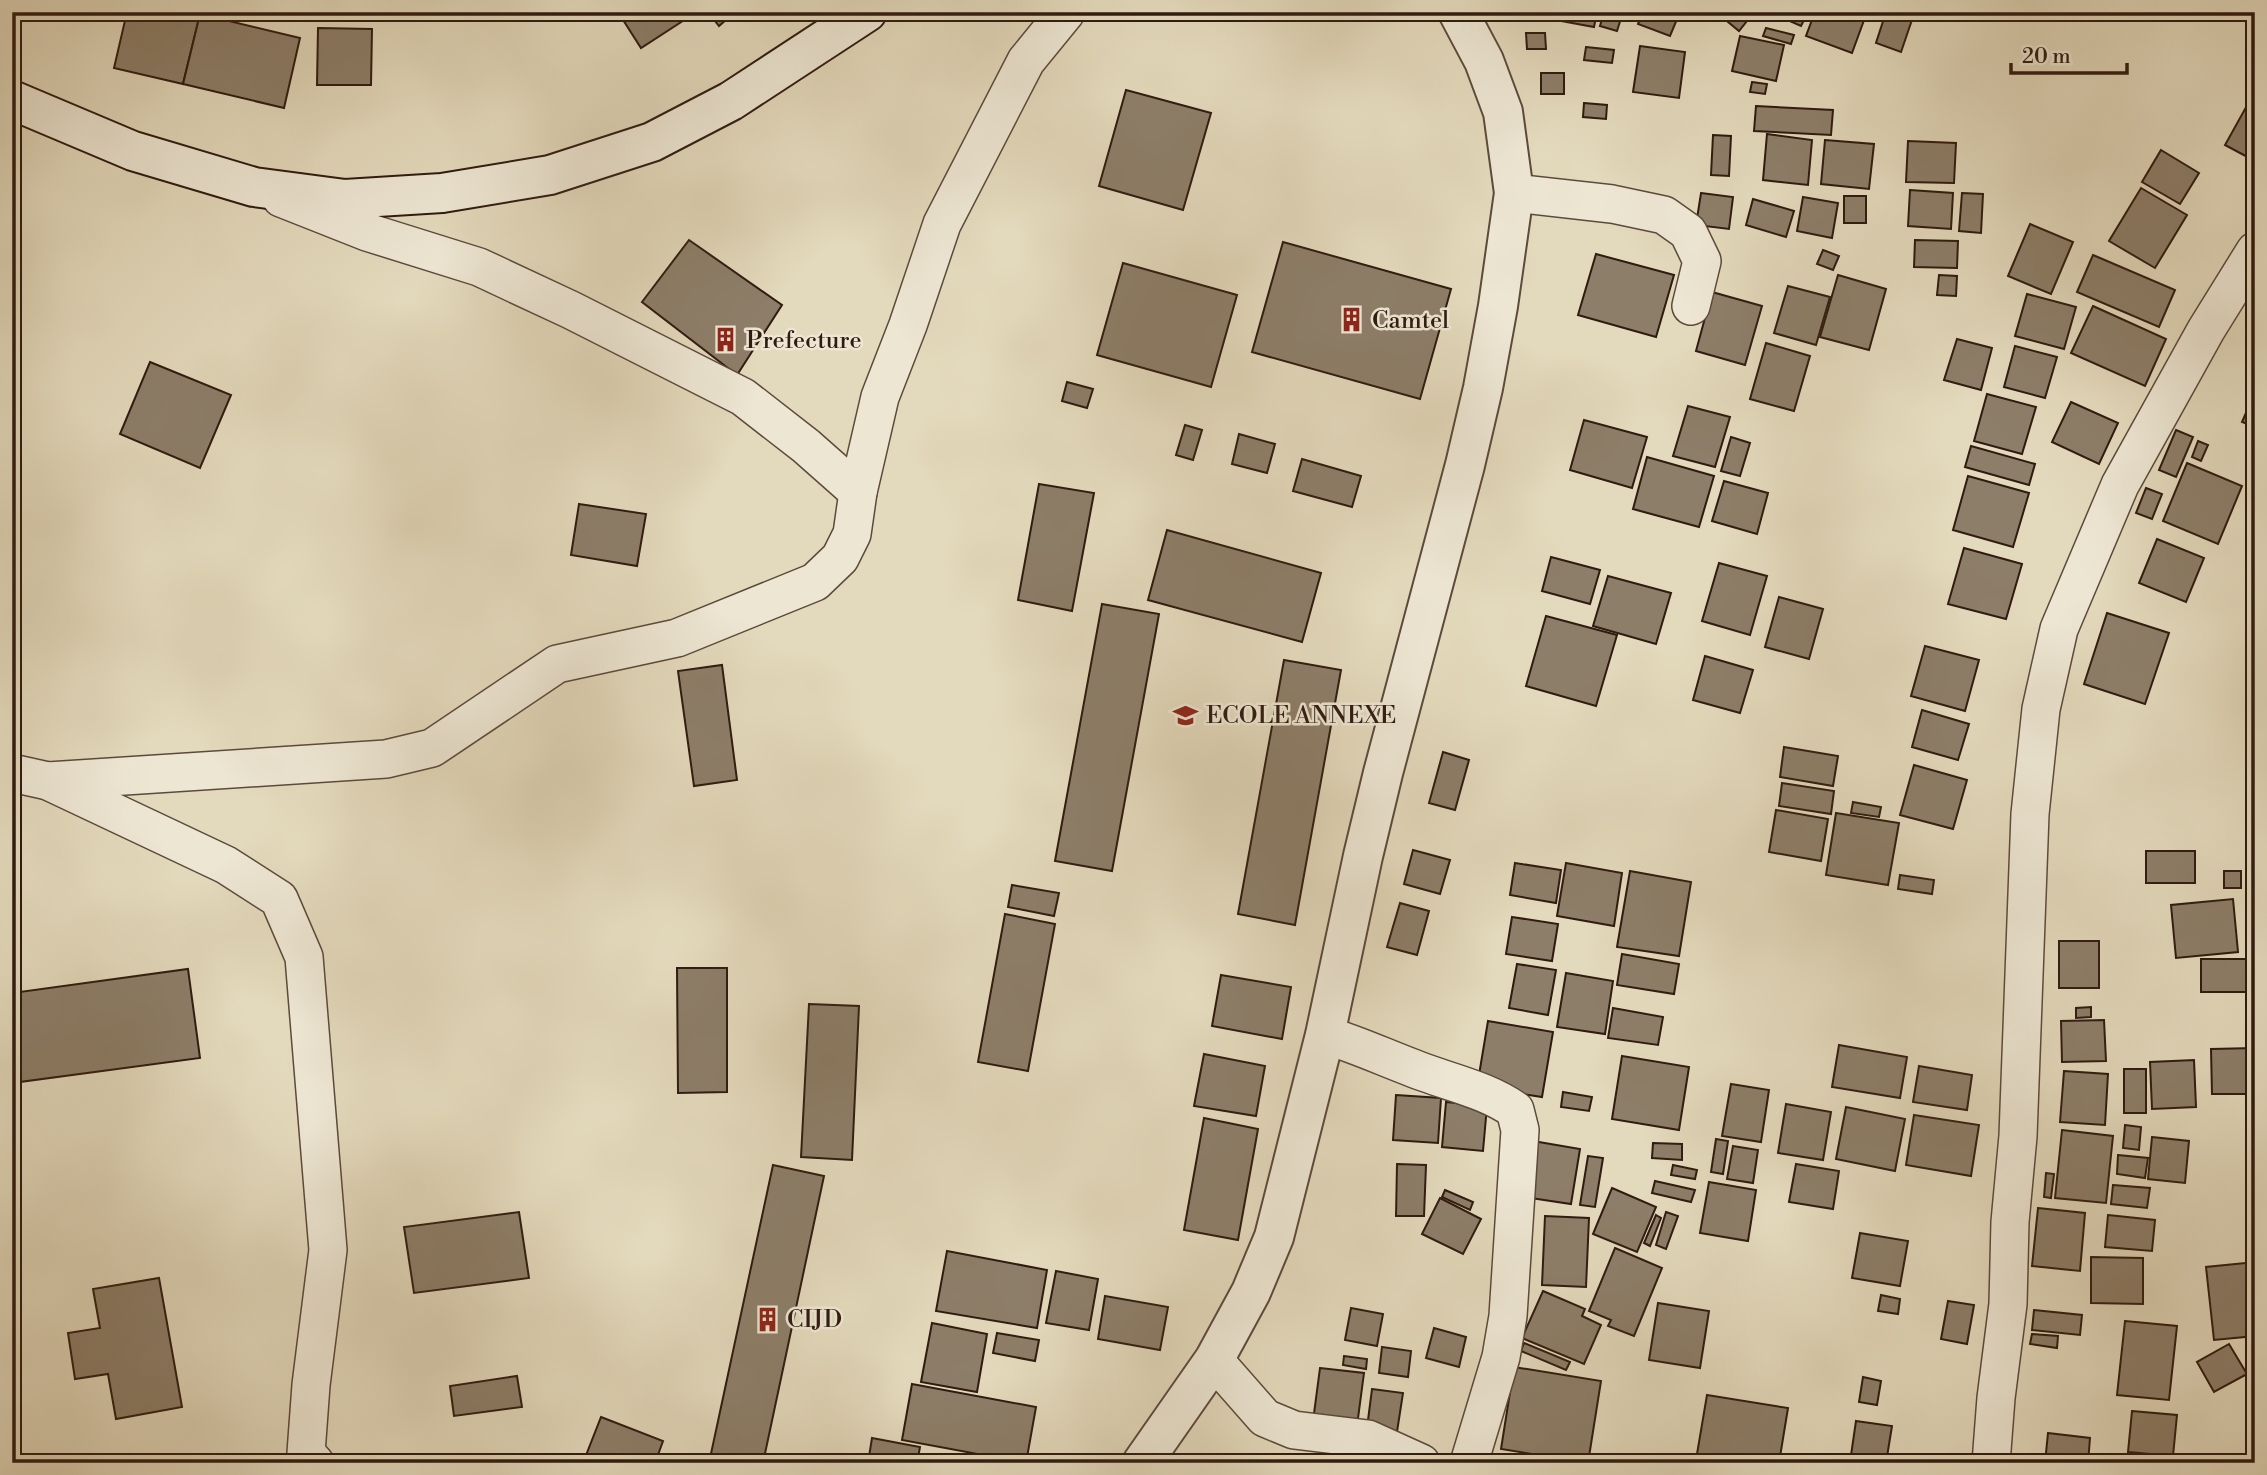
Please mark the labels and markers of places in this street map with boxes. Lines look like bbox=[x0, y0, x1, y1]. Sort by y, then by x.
building icon: Camtel bbox=[1338, 306, 1366, 334]
place label: Camtel bbox=[1372, 306, 1449, 336]
building icon: Prefecture bbox=[712, 326, 740, 354]
place label: Prefecture bbox=[746, 326, 862, 356]
school or university icon: ECOLE ANNEXE bbox=[1172, 701, 1200, 729]
place label: ECOLE ANNEXE bbox=[1206, 701, 1396, 731]
building icon: CIJD bbox=[753, 1305, 781, 1333]
place label: CIJD bbox=[787, 1305, 842, 1335]

